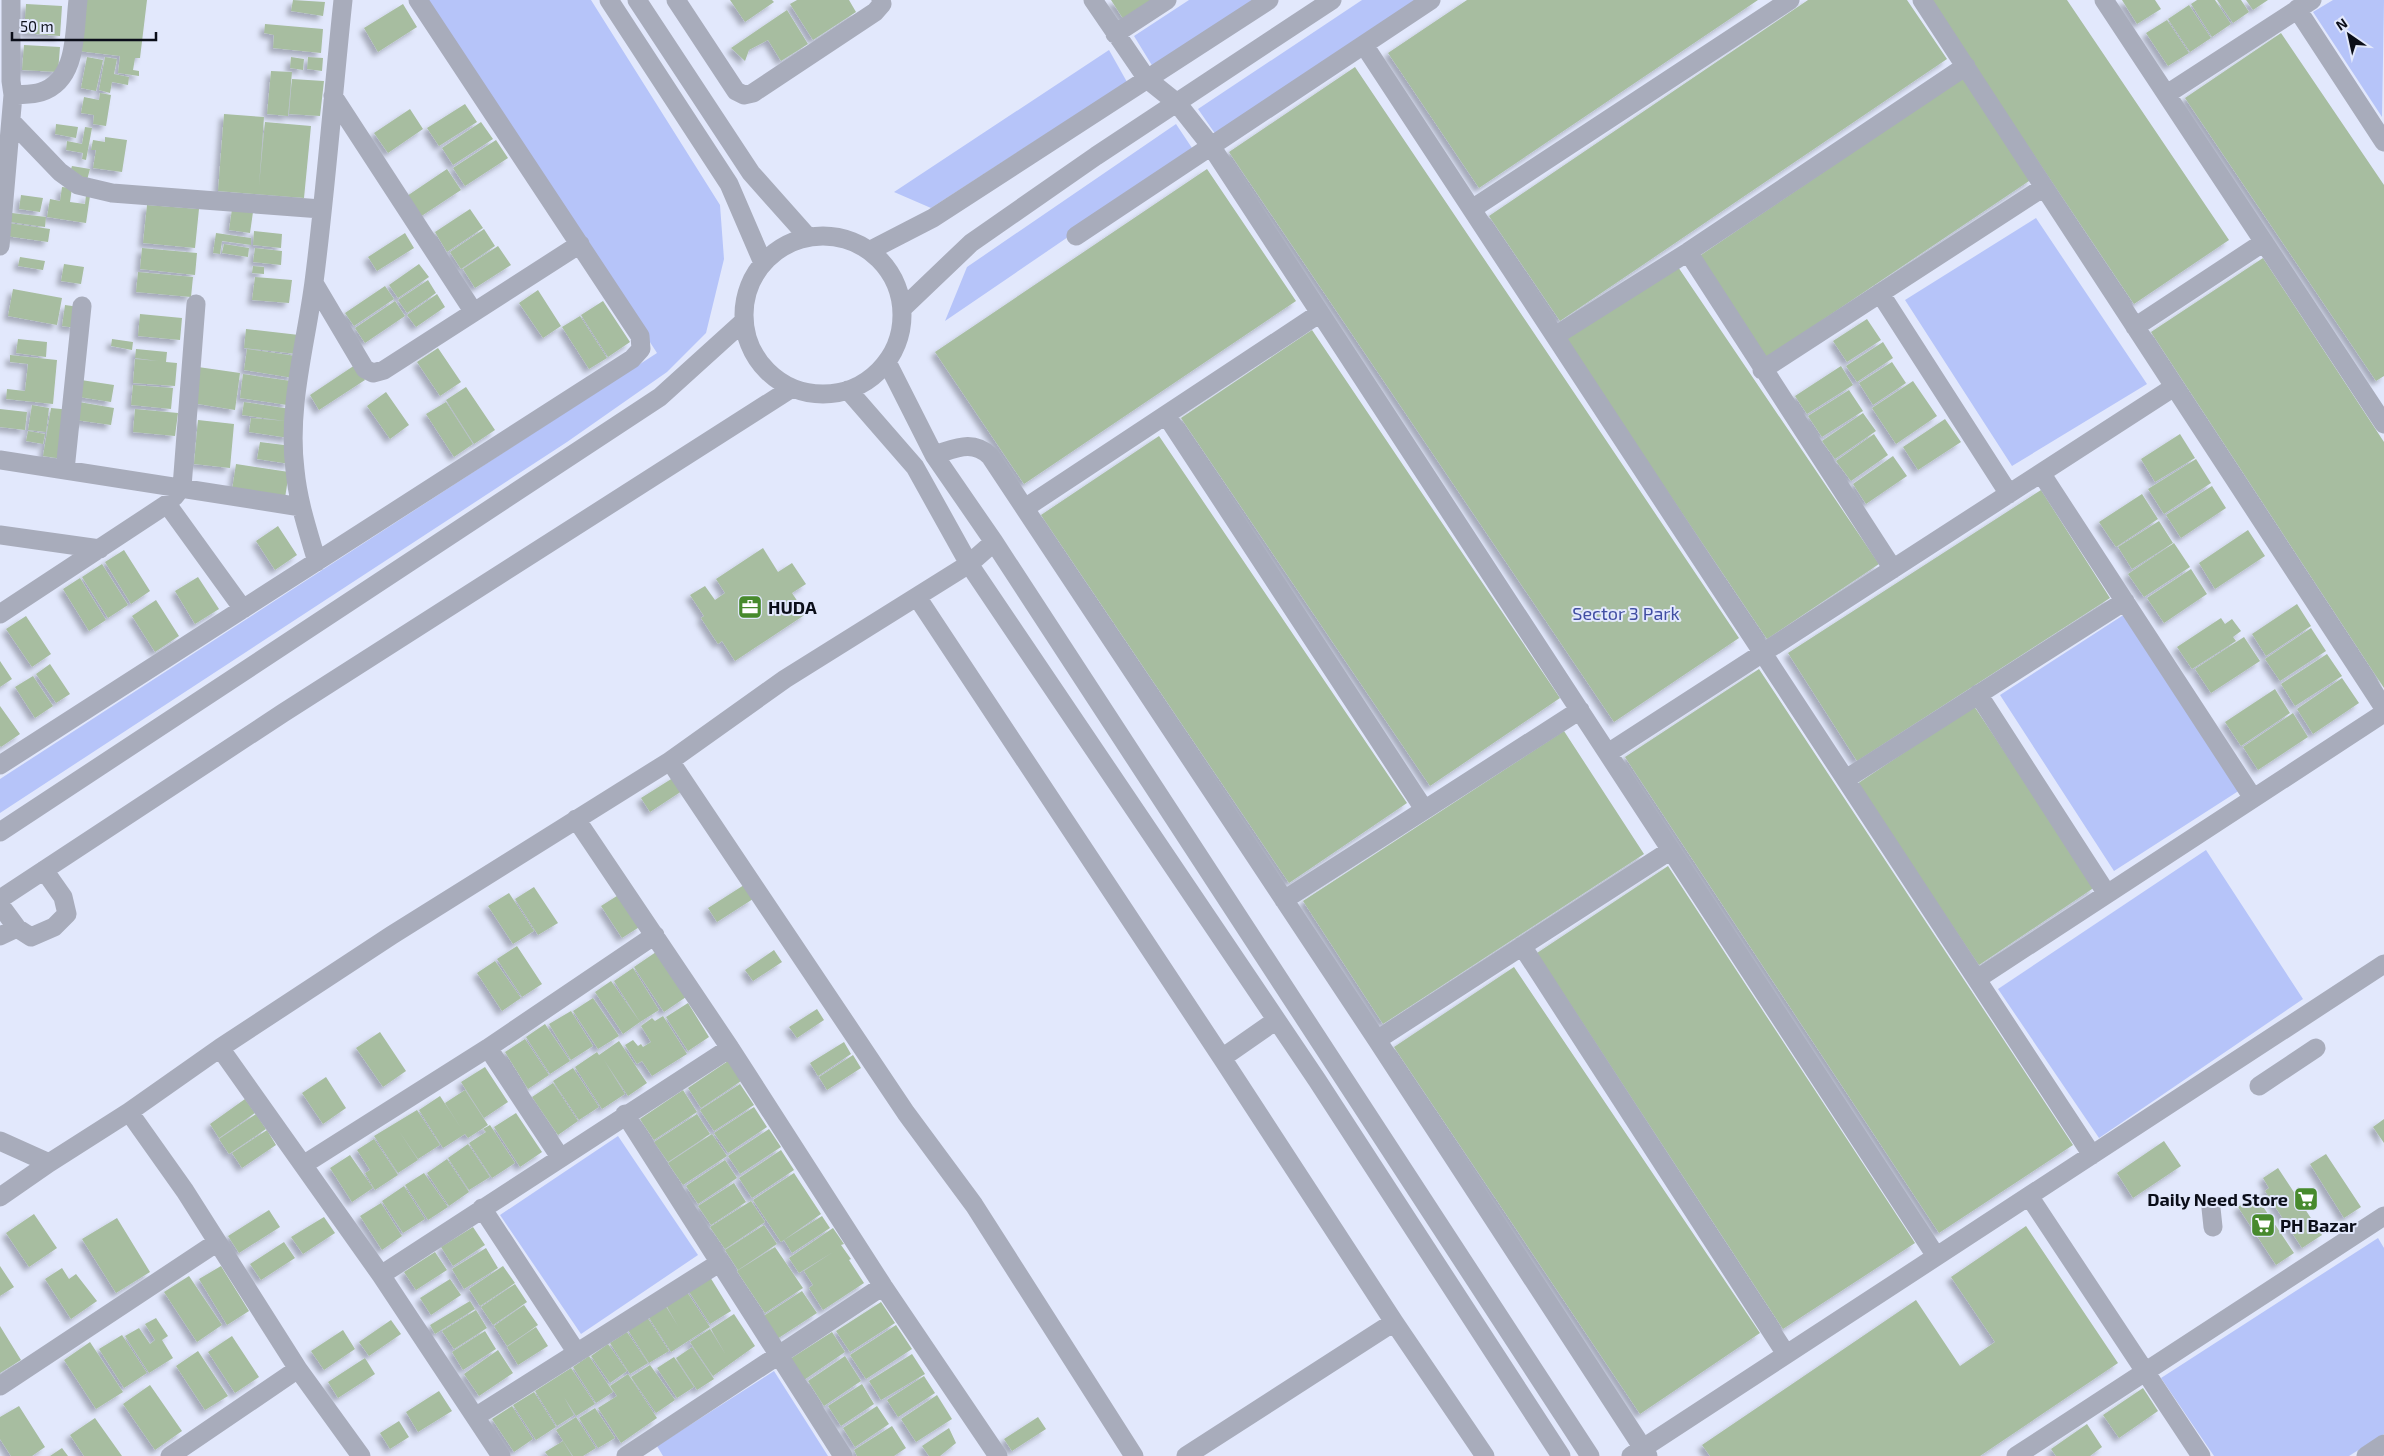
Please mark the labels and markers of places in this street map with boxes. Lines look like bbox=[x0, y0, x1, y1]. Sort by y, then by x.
office icon: HUDA bbox=[737, 594, 763, 620]
place label: HUDA bbox=[768, 596, 817, 618]
supermarket icon: Daily Need Store bbox=[2293, 1186, 2319, 1212]
place label: Daily Need Store bbox=[2147, 1188, 2288, 1210]
supermarket icon: PH Bazar bbox=[2250, 1212, 2276, 1238]
place label: PH Bazar bbox=[2280, 1214, 2357, 1236]

